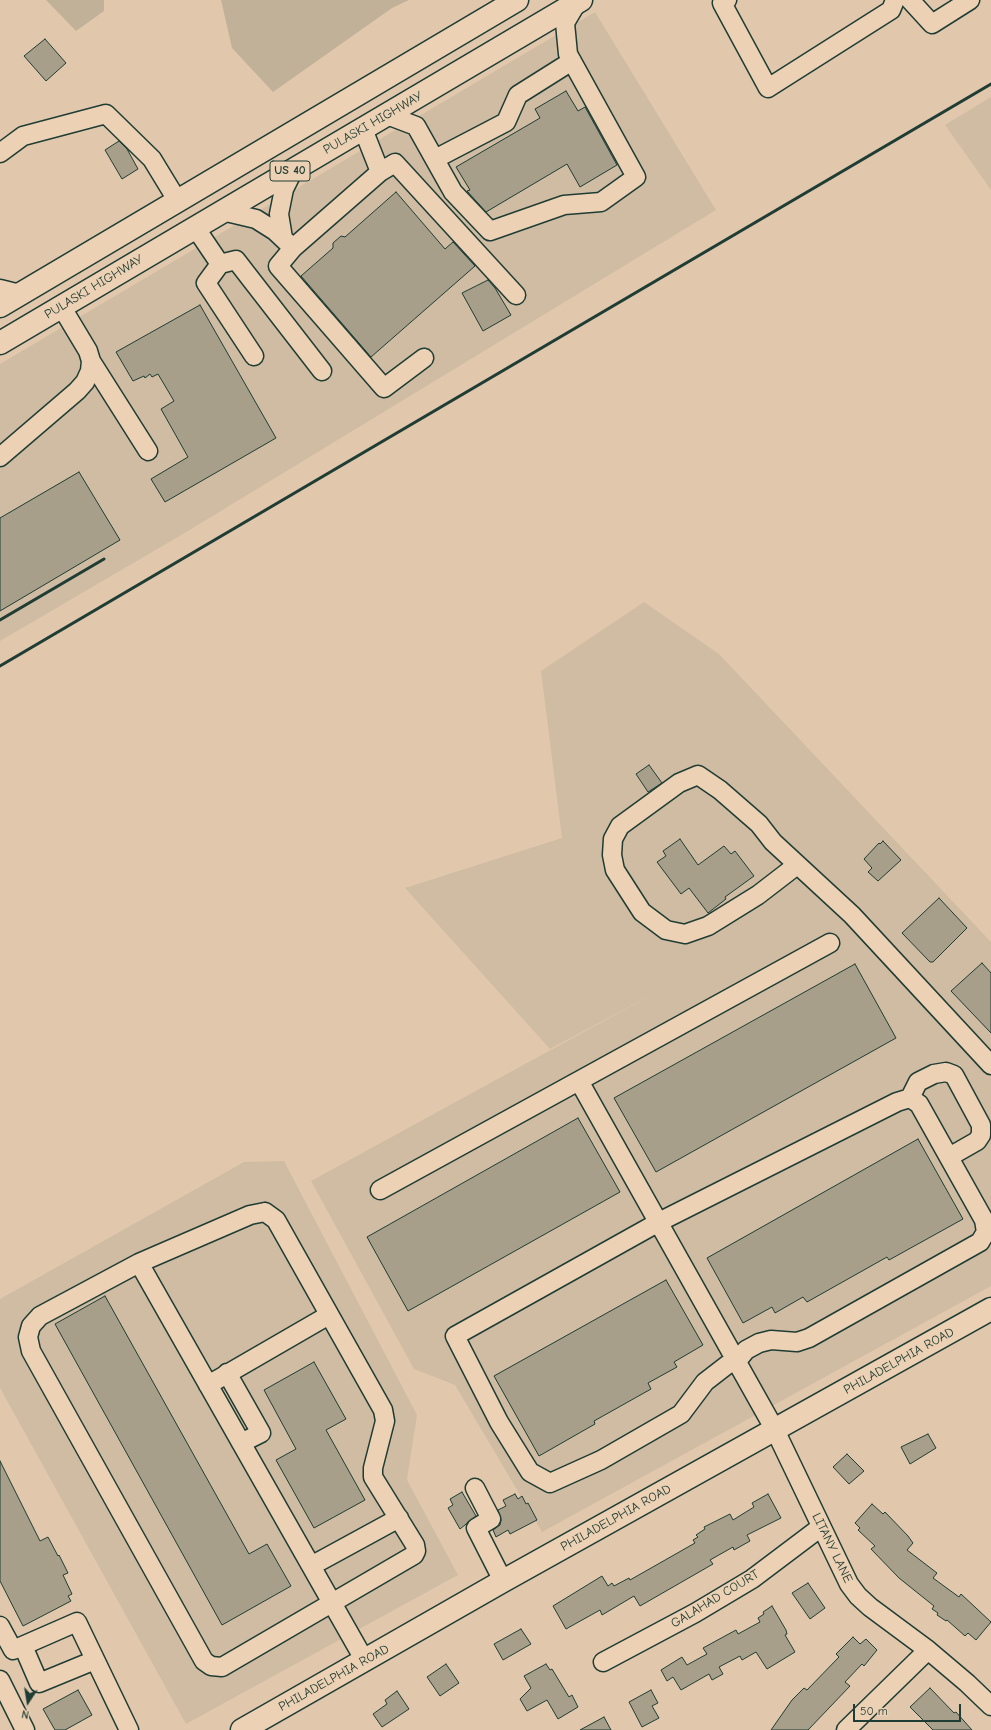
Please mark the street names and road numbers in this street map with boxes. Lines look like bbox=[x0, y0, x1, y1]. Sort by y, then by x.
street label: PULASKI HIGHWAY bbox=[321, 88, 425, 158]
road number: US 40 bbox=[270, 161, 310, 181]
street label: PULASKI HIGHWAY bbox=[42, 251, 146, 323]
street label: PHILADELPHIA ROAD bbox=[841, 1324, 957, 1398]
street label: PHILADELPHIA ROAD bbox=[558, 1481, 674, 1555]
street label: LITANY LANE bbox=[808, 1510, 856, 1586]
street label: GALAHAD COURT bbox=[668, 1566, 762, 1632]
street label: PHILADELPHIA ROAD bbox=[276, 1641, 392, 1715]

